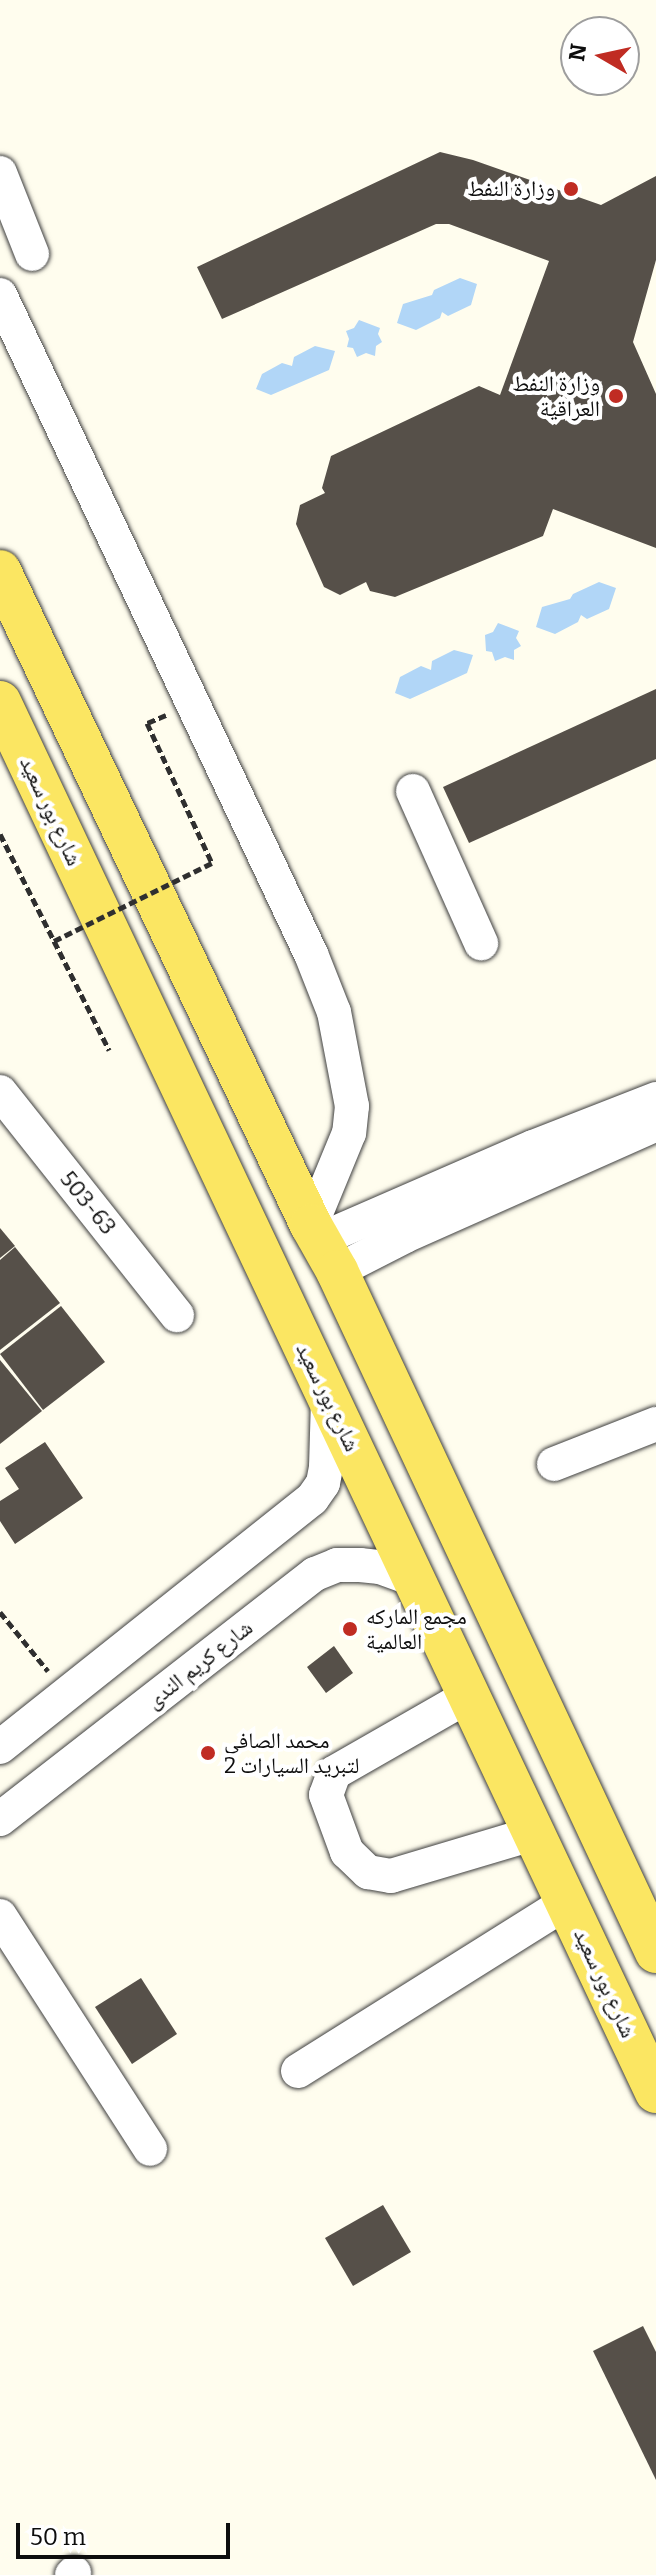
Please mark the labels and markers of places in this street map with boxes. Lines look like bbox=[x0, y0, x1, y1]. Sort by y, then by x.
place label: وزارة النفط bbox=[467, 176, 555, 202]
marker: وزارة النفط bbox=[562, 180, 580, 198]
place label: وزارة النفط العراقية bbox=[512, 370, 600, 422]
marker: وزارة النفط العراقية bbox=[607, 387, 625, 405]
place label: مجمع الماركه العالمية bbox=[366, 1603, 467, 1654]
marker: مجمع الماركه العالمية bbox=[341, 1620, 359, 1638]
place label: محمد الصافي لتبريد السيارات 2 bbox=[224, 1727, 359, 1778]
marker: محمد الصافي لتبريد السيارات 2 bbox=[199, 1744, 217, 1762]

